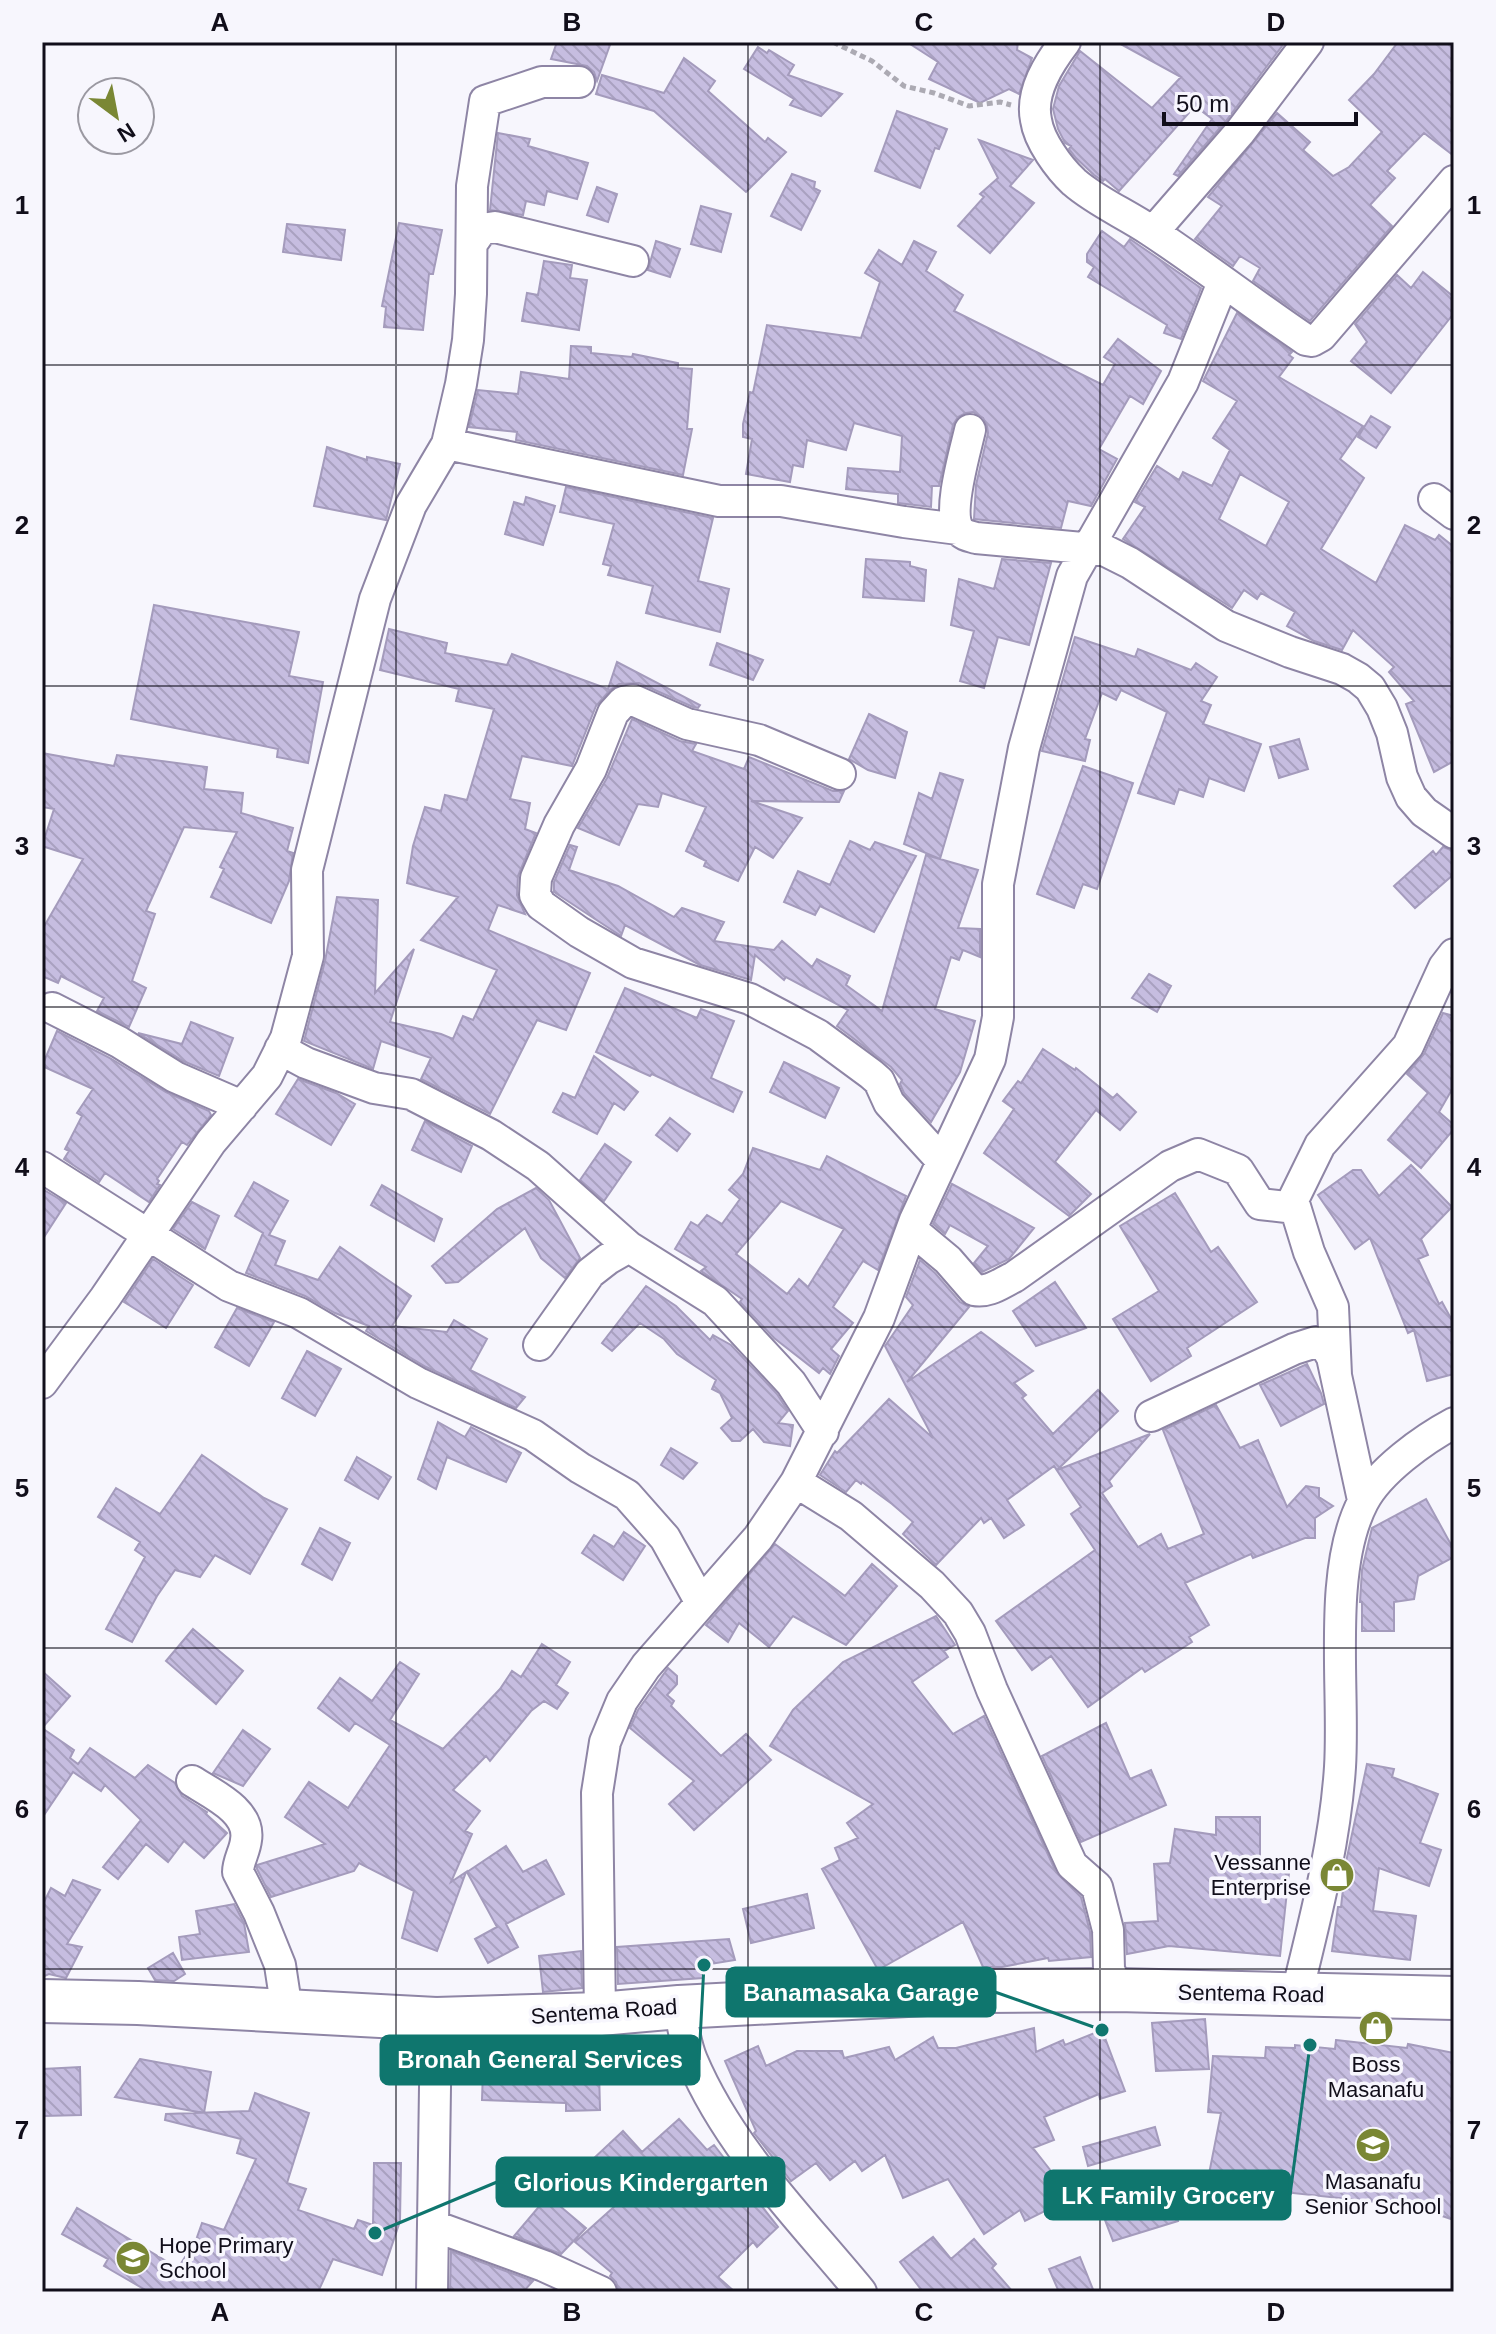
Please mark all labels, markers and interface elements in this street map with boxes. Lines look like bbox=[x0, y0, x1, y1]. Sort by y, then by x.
text: A bbox=[211, 7, 230, 37]
text: B bbox=[563, 7, 581, 37]
text: C bbox=[915, 7, 934, 37]
text: D bbox=[1267, 7, 1285, 37]
north arrow bbox=[76, 76, 156, 156]
scale bar bbox=[1164, 76, 1356, 126]
text: 50 m bbox=[1176, 90, 1229, 117]
text: N bbox=[113, 118, 140, 147]
text: 1 bbox=[15, 190, 29, 220]
text: 1 bbox=[1467, 190, 1481, 220]
text: 2 bbox=[15, 510, 29, 540]
text: 2 bbox=[1467, 510, 1481, 540]
text: 3 bbox=[15, 831, 29, 861]
text: 3 bbox=[1467, 831, 1481, 861]
text: 4 bbox=[15, 1152, 30, 1182]
text: 4 bbox=[1467, 1152, 1482, 1182]
text: 5 bbox=[15, 1473, 29, 1503]
text: 5 bbox=[1467, 1473, 1481, 1503]
text: 6 bbox=[15, 1794, 29, 1824]
text: 6 bbox=[1467, 1794, 1481, 1824]
place label: Vessanne Enterprise bbox=[1211, 1850, 1311, 1900]
shop icon: Vessanne Enterprise bbox=[1318, 1856, 1356, 1894]
callout: Banamasaka Garage bbox=[727, 1968, 995, 2016]
text: Banamasaka Garage bbox=[743, 1979, 979, 2006]
street label: Sentema Road bbox=[1177, 1980, 1325, 2007]
street label: Sentema Road bbox=[530, 1994, 678, 2029]
shop icon: Boss Masanafu bbox=[1357, 2009, 1395, 2047]
callout: Bronah General Services bbox=[381, 2036, 699, 2084]
text: Bronah General Services bbox=[397, 2046, 683, 2073]
place label: Boss Masanafu bbox=[1328, 2052, 1424, 2102]
text: 7 bbox=[15, 2115, 29, 2145]
text: 7 bbox=[1467, 2115, 1481, 2145]
school or university icon: Masanafu Senior School bbox=[1354, 2126, 1392, 2164]
callout: Glorious Kindergarten bbox=[497, 2158, 784, 2206]
text: Glorious Kindergarten bbox=[514, 2169, 768, 2196]
place label: Masanafu Senior School bbox=[1305, 2169, 1441, 2219]
callout: LK Family Grocery bbox=[1045, 2171, 1290, 2219]
text: LK Family Grocery bbox=[1061, 2182, 1275, 2209]
place label: Hope Primary School bbox=[159, 2233, 293, 2283]
school or university icon: Hope Primary School bbox=[114, 2239, 152, 2277]
text: A bbox=[211, 2297, 230, 2327]
text: B bbox=[563, 2297, 581, 2327]
text: C bbox=[915, 2297, 934, 2327]
text: D bbox=[1267, 2297, 1285, 2327]

